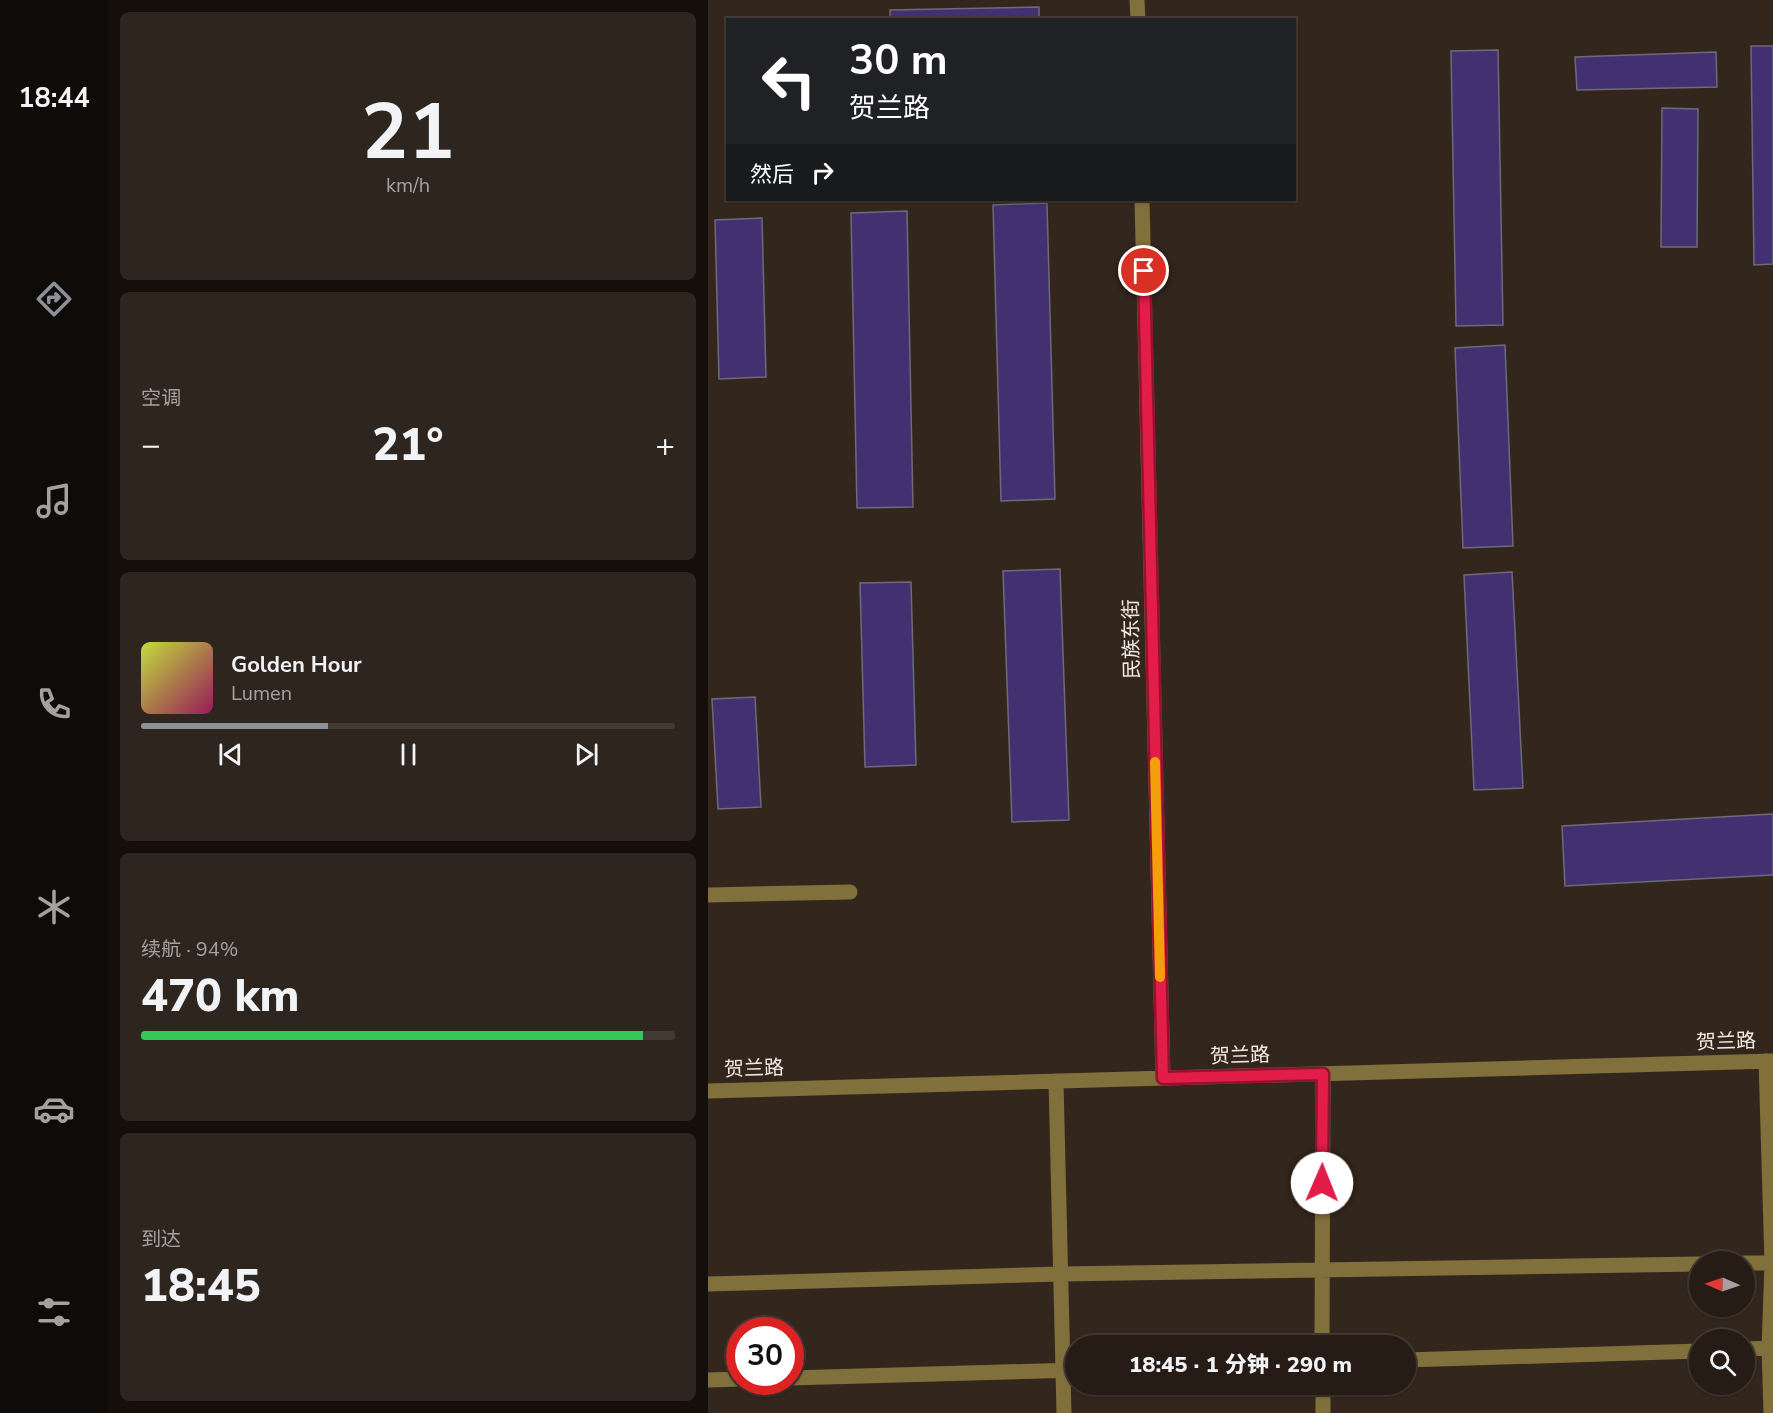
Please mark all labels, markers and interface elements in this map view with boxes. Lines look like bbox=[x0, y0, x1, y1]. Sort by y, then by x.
text: 30 m bbox=[849, 32, 948, 89]
icon: left bbox=[750, 42, 828, 120]
text: 21 bbox=[361, 79, 455, 186]
text: 18:44 bbox=[18, 80, 90, 117]
text: 贺兰路 bbox=[849, 90, 930, 127]
icon: right bbox=[806, 156, 839, 189]
text: 然后 bbox=[750, 160, 794, 190]
text: km/h bbox=[386, 172, 430, 199]
pin bbox=[1118, 245, 1169, 296]
icon: arrive bbox=[1127, 254, 1160, 287]
icon: directions bbox=[33, 278, 75, 320]
text: 空调 bbox=[141, 385, 181, 412]
text: 21° bbox=[372, 415, 444, 476]
text: − bbox=[141, 423, 161, 468]
text: + bbox=[655, 423, 675, 468]
icon: music bbox=[33, 480, 75, 522]
street label: 民族东街 bbox=[1117, 599, 1146, 679]
text: Golden Hour bbox=[231, 650, 362, 680]
text: Lumen bbox=[231, 680, 292, 707]
icon: phone bbox=[33, 683, 75, 725]
icon: previous bbox=[214, 738, 247, 771]
icon: pause bbox=[392, 738, 425, 771]
icon: next bbox=[570, 738, 603, 771]
icon: climate bbox=[33, 886, 75, 928]
text: 续航 · 94% bbox=[141, 936, 238, 963]
text: 470 km bbox=[141, 966, 300, 1027]
street label: 贺兰路 bbox=[1696, 1027, 1756, 1056]
street label: 贺兰路 bbox=[1210, 1041, 1270, 1070]
street label: 贺兰路 bbox=[724, 1054, 784, 1083]
icon: car bbox=[33, 1088, 75, 1130]
position arrow bbox=[1290, 1151, 1354, 1215]
text: 到达 bbox=[141, 1226, 181, 1253]
north arrow bbox=[1689, 1251, 1755, 1317]
map controls bbox=[1689, 1251, 1755, 1395]
text: 18:45 bbox=[141, 1256, 261, 1317]
icon: filters bbox=[33, 1291, 75, 1333]
speed limit sign: 30 bbox=[726, 1317, 804, 1395]
button: search bbox=[1689, 1329, 1755, 1395]
text: 18:45 · 1 分钟 · 290 m bbox=[1129, 1350, 1352, 1380]

